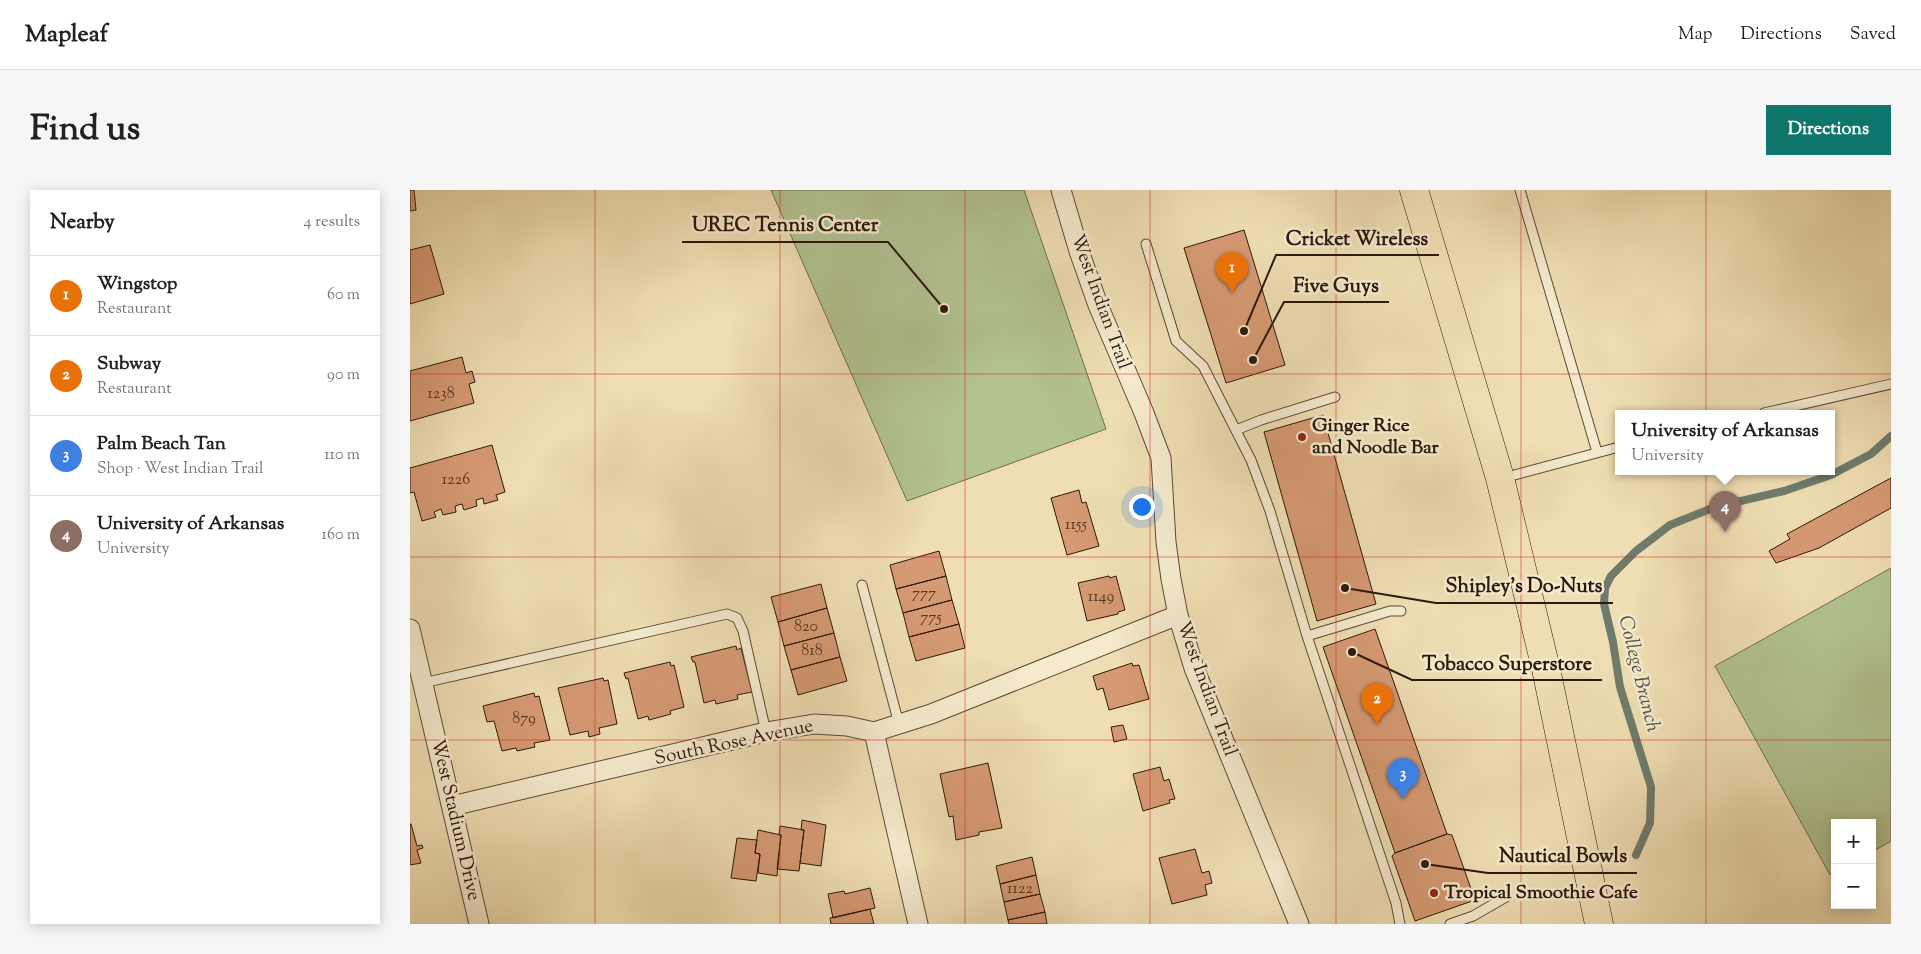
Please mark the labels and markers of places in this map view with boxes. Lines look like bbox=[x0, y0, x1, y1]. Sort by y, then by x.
callout: UREC Tennis Center bbox=[682, 207, 888, 242]
callout: Cricket Wireless bbox=[1276, 220, 1439, 255]
pin: 1 bbox=[1216, 252, 1248, 293]
callout: Five Guys bbox=[1284, 267, 1389, 302]
place label: Ginger Rice and Noodle Bar bbox=[1312, 413, 1439, 462]
marker: Ginger Rice and Noodle Bar bbox=[1296, 431, 1308, 443]
pin: 4 bbox=[1709, 491, 1741, 532]
callout: Shipley's Do-Nuts bbox=[1436, 568, 1613, 603]
callout: Tobacco Superstore bbox=[1412, 645, 1602, 680]
pin: 2 bbox=[1361, 683, 1393, 724]
pin: 3 bbox=[1387, 758, 1419, 799]
callout: Nautical Bowls bbox=[1488, 838, 1637, 873]
place label: Tropical Smoothie Cafe bbox=[1444, 880, 1638, 907]
marker: Tropical Smoothie Cafe bbox=[1428, 887, 1440, 899]

